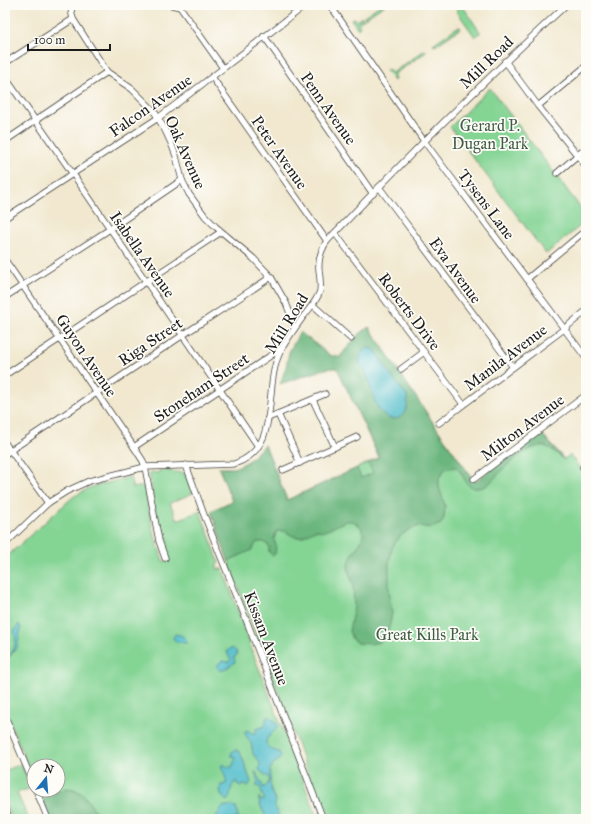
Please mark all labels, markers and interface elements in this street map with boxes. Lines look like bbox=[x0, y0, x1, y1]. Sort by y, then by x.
scale bar bbox=[28, 26, 110, 52]
street label: Mill Road bbox=[456, 32, 517, 92]
text: 100 m bbox=[34, 33, 65, 47]
street label: Penn Avenue bbox=[297, 68, 361, 149]
street label: Falcon Avenue bbox=[105, 70, 195, 141]
street label: Peter Avenue bbox=[247, 112, 312, 193]
street label: Oak Avenue bbox=[161, 113, 210, 192]
park label: Gerard P. Dugan Park bbox=[452, 116, 529, 154]
street label: Tysens Lane bbox=[454, 166, 519, 243]
street label: Isabella Avenue bbox=[106, 208, 179, 301]
street label: Eva Avenue bbox=[425, 234, 486, 307]
street label: Roberts Drive bbox=[374, 269, 445, 354]
street label: Mill Road bbox=[261, 290, 312, 357]
street label: Guyon Avenue bbox=[52, 310, 121, 401]
street label: Riga Street bbox=[115, 313, 187, 371]
street label: Manila Avenue bbox=[460, 320, 551, 395]
street label: Stoneham Street bbox=[150, 348, 253, 426]
street label: Milton Avenue bbox=[477, 390, 568, 465]
street label: Kissam Avenue bbox=[240, 589, 293, 688]
park label: Great Kills Park bbox=[376, 625, 479, 644]
north arrow bbox=[26, 758, 66, 798]
text: N bbox=[42, 761, 56, 777]

